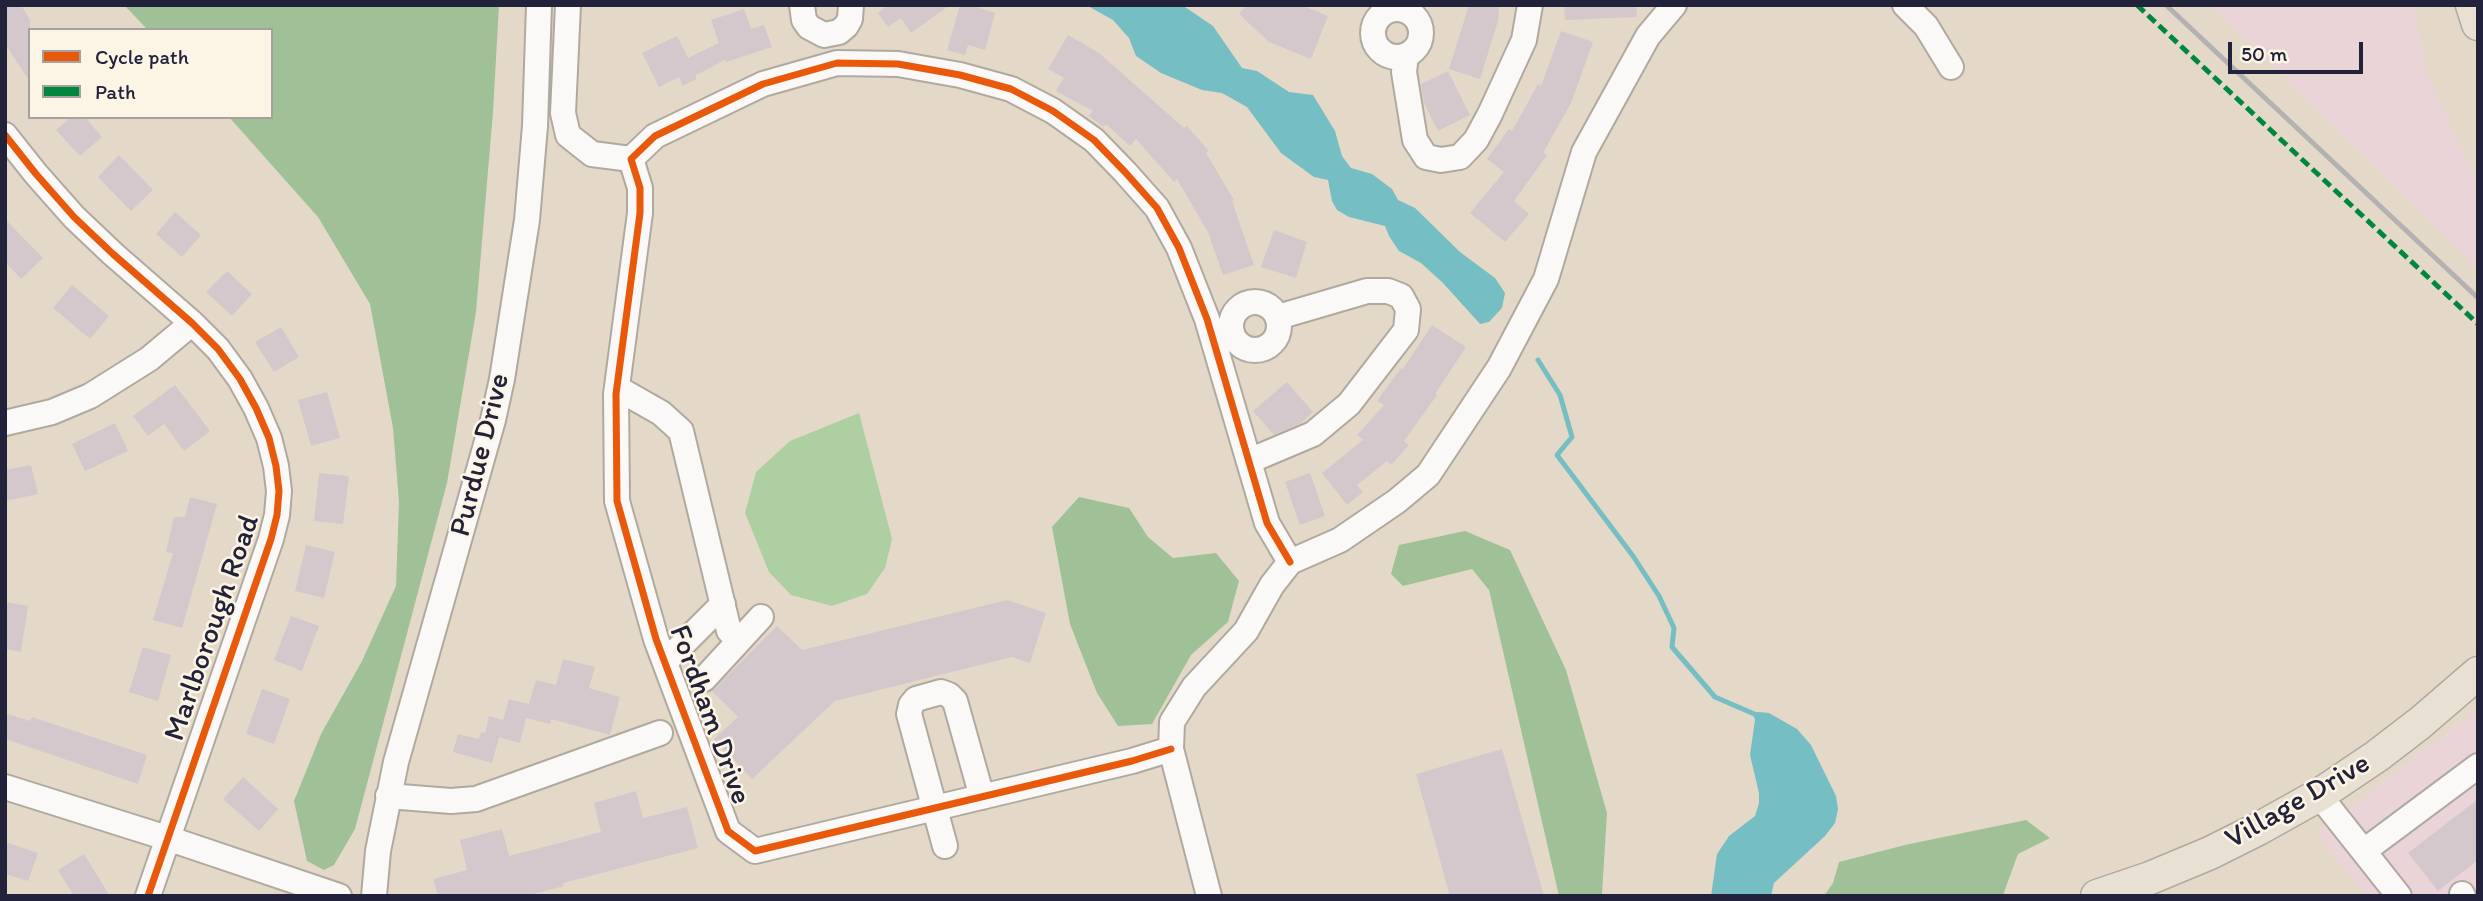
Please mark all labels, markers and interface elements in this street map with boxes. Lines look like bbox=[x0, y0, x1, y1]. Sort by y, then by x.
legend bbox=[28, 28, 273, 119]
scale bar bbox=[2231, 28, 2366, 72]
text: 50 m bbox=[2241, 41, 2287, 66]
text: Cycle path bbox=[95, 44, 189, 69]
text: Path bbox=[95, 79, 136, 104]
street label: Purdue Drive bbox=[443, 370, 519, 540]
street label: Marlborough Road bbox=[157, 510, 269, 746]
street label: Fordham Drive bbox=[660, 620, 758, 810]
street label: Village Drive bbox=[2219, 746, 2377, 858]

